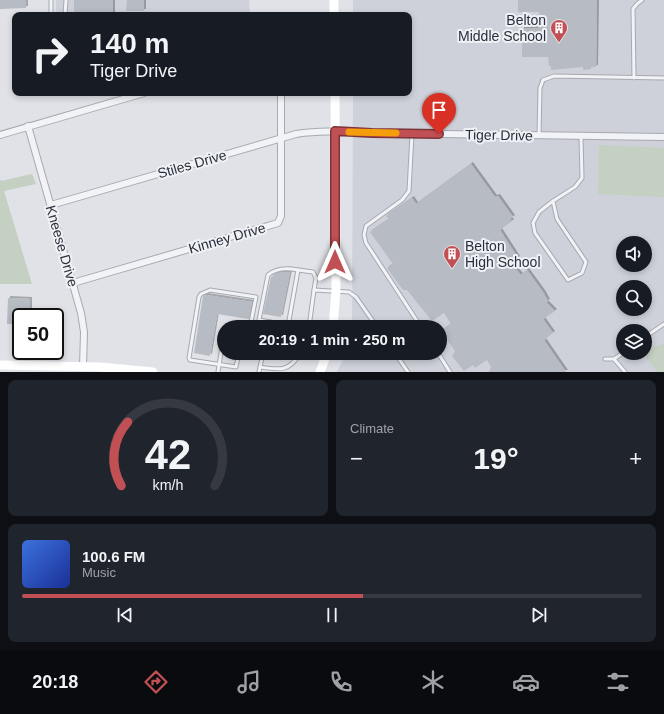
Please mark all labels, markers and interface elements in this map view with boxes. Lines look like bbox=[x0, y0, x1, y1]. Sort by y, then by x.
place label: Belton Middle School bbox=[458, 12, 546, 44]
building icon: Belton Middle School bbox=[549, 18, 569, 43]
icon: right bbox=[24, 28, 76, 80]
text: 140 m bbox=[90, 28, 169, 59]
text: Tiger Drive bbox=[90, 61, 177, 81]
pin bbox=[422, 93, 456, 134]
icon: arrive bbox=[428, 99, 450, 121]
street label: Tiger Drive bbox=[465, 126, 533, 144]
street label: Stiles Drive bbox=[156, 146, 228, 181]
street label: Kneese Drive bbox=[43, 203, 81, 289]
street label: Kinney Drive bbox=[187, 219, 268, 257]
map controls bbox=[616, 236, 652, 360]
button: sound bbox=[616, 236, 652, 272]
place label: Belton High School bbox=[465, 238, 541, 270]
position arrow bbox=[314, 241, 356, 283]
building icon: Belton High School bbox=[442, 244, 462, 269]
button: search bbox=[616, 280, 652, 316]
speed limit sign: 50 bbox=[12, 308, 64, 360]
button: layers bbox=[616, 324, 652, 360]
text: 20:19 · 1 min · 250 m bbox=[259, 331, 405, 348]
text: Climate bbox=[350, 421, 394, 436]
text: 42 bbox=[145, 431, 191, 478]
text: 19° bbox=[473, 442, 519, 475]
text: − bbox=[350, 446, 363, 471]
text: + bbox=[629, 446, 642, 471]
text: km/h bbox=[153, 477, 184, 493]
text: 100.6 FM bbox=[82, 548, 145, 565]
text: Music bbox=[82, 565, 116, 580]
icon: previous bbox=[114, 604, 136, 626]
icon: pause bbox=[321, 604, 343, 626]
icon: next bbox=[528, 604, 550, 626]
icon: directions bbox=[142, 668, 170, 696]
icon: music bbox=[235, 668, 263, 696]
icon: phone bbox=[327, 668, 355, 696]
icon: climate bbox=[419, 668, 447, 696]
icon: car bbox=[512, 668, 540, 696]
icon: filters bbox=[604, 668, 632, 696]
text: 20:18 bbox=[32, 672, 78, 692]

